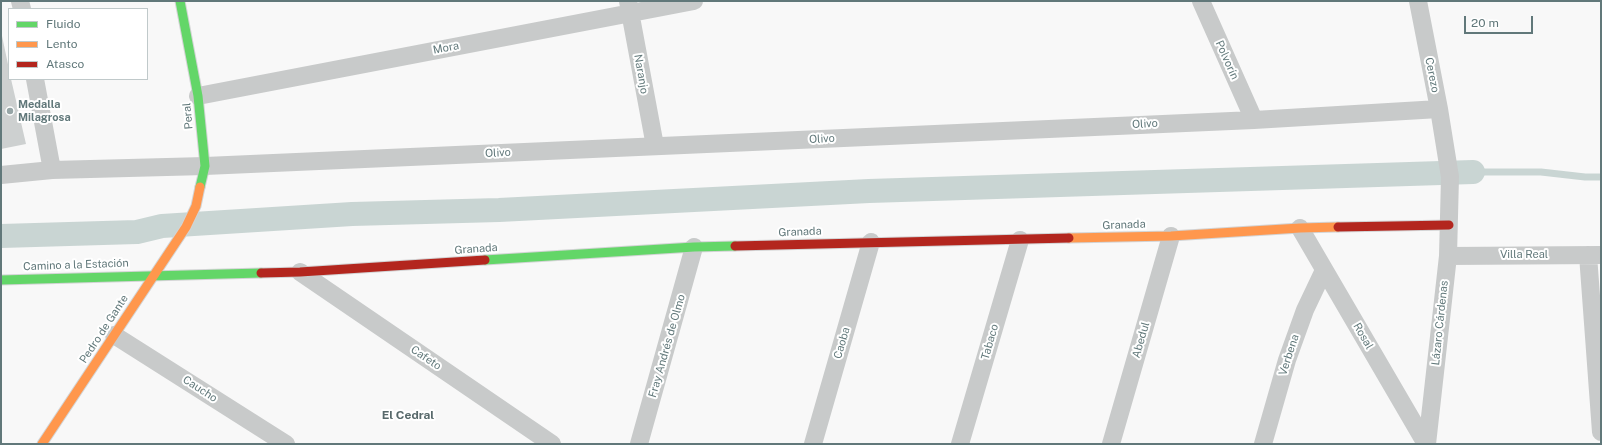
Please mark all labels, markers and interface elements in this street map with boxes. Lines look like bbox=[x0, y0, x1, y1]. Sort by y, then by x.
legend bbox=[8, 8, 148, 80]
scale bar bbox=[1466, 8, 1535, 34]
text: 20 m bbox=[1471, 16, 1499, 30]
text: Fluido bbox=[46, 17, 81, 31]
text: Lento bbox=[46, 37, 77, 51]
street label: Polvorín bbox=[1213, 38, 1241, 82]
street label: Mora bbox=[432, 39, 460, 57]
street label: Naranjo bbox=[631, 53, 651, 95]
street label: Cerezo bbox=[1422, 56, 1442, 94]
text: Atasco bbox=[46, 57, 84, 71]
place label: Medalla Milagrosa bbox=[18, 98, 71, 124]
street label: Peral bbox=[180, 102, 196, 130]
marker: Medalla Milagrosa bbox=[5, 106, 15, 116]
street label: Olivo bbox=[1132, 117, 1158, 131]
street label: Olivo bbox=[809, 132, 835, 146]
street label: Olivo bbox=[485, 146, 511, 160]
street label: Granada bbox=[1102, 218, 1146, 232]
street label: Granada bbox=[778, 225, 822, 239]
street label: Granada bbox=[454, 241, 498, 257]
street label: Villa Real bbox=[1500, 248, 1548, 262]
street label: Camino a la Estación bbox=[23, 257, 129, 273]
street label: Lázaro Cárdenas bbox=[1429, 280, 1451, 366]
street label: Pedro de Gante bbox=[77, 292, 131, 366]
street label: Fray Andrés de Olmo bbox=[646, 293, 688, 399]
street label: Abedul bbox=[1130, 320, 1152, 360]
street label: Rosal bbox=[1350, 320, 1376, 352]
street label: Tabaco bbox=[979, 323, 1001, 361]
street label: Caoba bbox=[831, 326, 853, 360]
street label: Verbena bbox=[1276, 333, 1302, 377]
street label: Cafeto bbox=[408, 343, 444, 373]
street label: Caucho bbox=[180, 373, 220, 405]
district label: El Cedral bbox=[382, 408, 434, 422]

